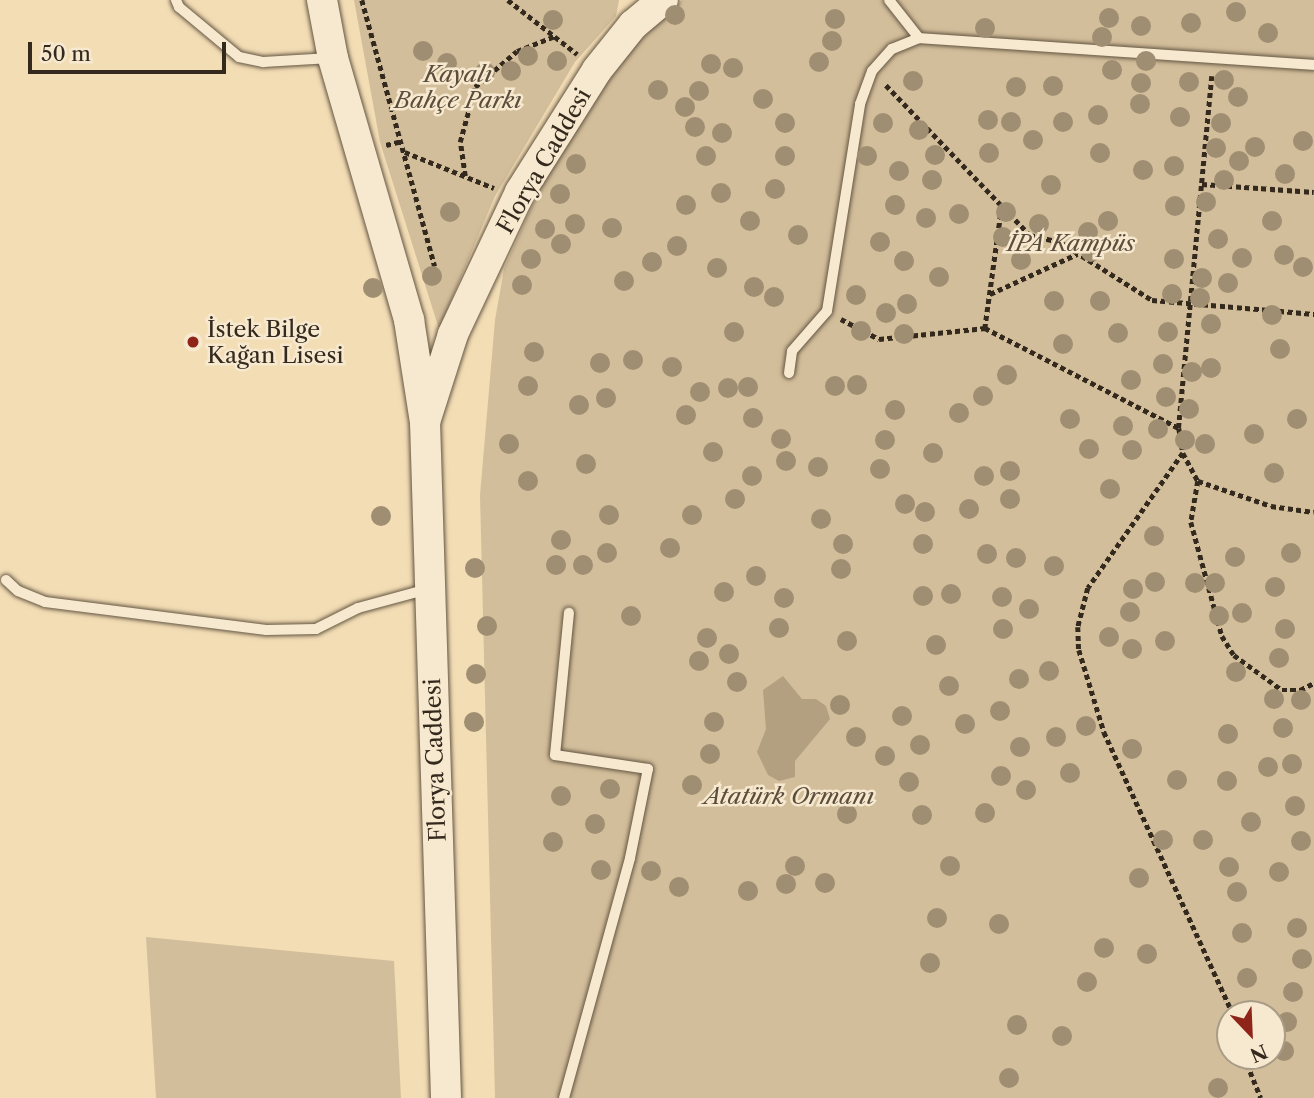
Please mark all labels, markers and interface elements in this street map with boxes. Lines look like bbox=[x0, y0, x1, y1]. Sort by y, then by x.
scale bar bbox=[32, 28, 229, 72]
text: 50 m bbox=[41, 41, 91, 66]
park label: Kayalı Bahçe Parkı bbox=[394, 60, 522, 114]
street label: Florya Caddesi bbox=[491, 83, 597, 239]
park label: İPA Kampüs bbox=[1007, 229, 1135, 257]
place label: İstek Bilge Kağan Lisesi bbox=[207, 315, 344, 369]
marker: İstek Bilge Kağan Lisesi bbox=[185, 334, 201, 350]
street label: Florya Caddesi bbox=[418, 678, 452, 842]
park label: Atatürk Ormanı bbox=[704, 782, 874, 810]
north arrow bbox=[1216, 1000, 1286, 1070]
text: N bbox=[1247, 1039, 1271, 1067]

